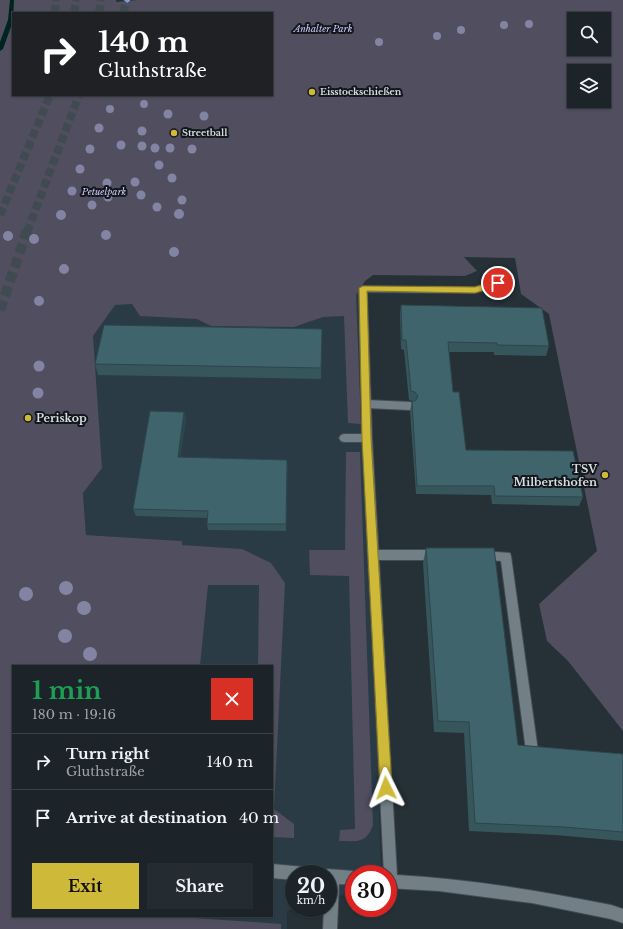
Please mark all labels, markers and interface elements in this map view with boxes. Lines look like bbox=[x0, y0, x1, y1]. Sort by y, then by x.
map controls bbox=[567, 12, 611, 108]
button: search bbox=[567, 12, 611, 56]
park label: Anhalter Park bbox=[293, 23, 353, 34]
text: 140 m bbox=[98, 25, 188, 60]
icon: right bbox=[32, 28, 84, 80]
text: Gluthstraße bbox=[98, 60, 207, 82]
button: layers bbox=[567, 64, 611, 108]
place label: Eisstockschießen bbox=[320, 86, 402, 97]
marker: Eisstockschießen bbox=[307, 87, 317, 97]
place label: Streetball bbox=[182, 127, 227, 138]
marker: Streetball bbox=[169, 128, 179, 138]
park label: Petuelpark bbox=[81, 186, 127, 197]
pin bbox=[481, 266, 515, 300]
icon: arrive bbox=[487, 272, 509, 294]
place label: Periskop bbox=[36, 411, 87, 425]
marker: Periskop bbox=[23, 413, 33, 423]
place label: TSV Milbertshofen bbox=[514, 462, 598, 489]
marker: TSV Milbertshofen bbox=[600, 470, 610, 480]
text: 1 min bbox=[32, 676, 102, 705]
button: close bbox=[211, 678, 253, 720]
text: 180 m · 19:16 bbox=[32, 706, 116, 723]
text: Turn right bbox=[66, 744, 149, 763]
icon: right bbox=[32, 751, 54, 773]
text: 140 m bbox=[206, 752, 253, 771]
text: Gluthstraße bbox=[66, 763, 145, 780]
position arrow bbox=[365, 767, 407, 809]
icon: arrive bbox=[32, 807, 54, 829]
text: Arrive at destination bbox=[66, 808, 227, 827]
text: 40 m bbox=[239, 808, 279, 827]
button: Exit bbox=[32, 863, 139, 909]
button: Share bbox=[147, 863, 253, 909]
speed limit sign: 30 bbox=[345, 865, 397, 917]
text: 20 bbox=[297, 874, 325, 898]
text: km/h bbox=[297, 894, 325, 907]

